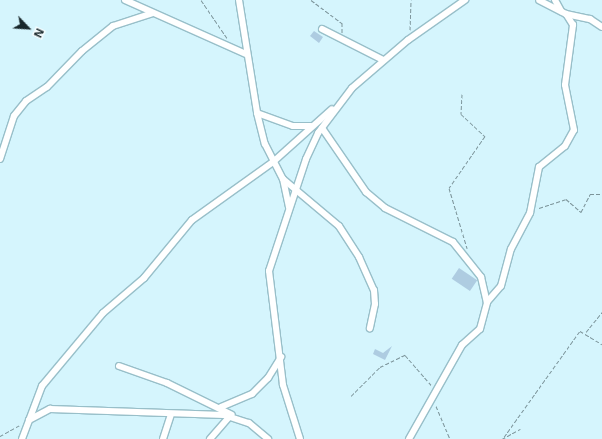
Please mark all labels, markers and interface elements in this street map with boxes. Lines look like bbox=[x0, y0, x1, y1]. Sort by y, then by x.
north arrow bbox=[8, 8, 48, 48]
text: N bbox=[31, 26, 48, 41]

